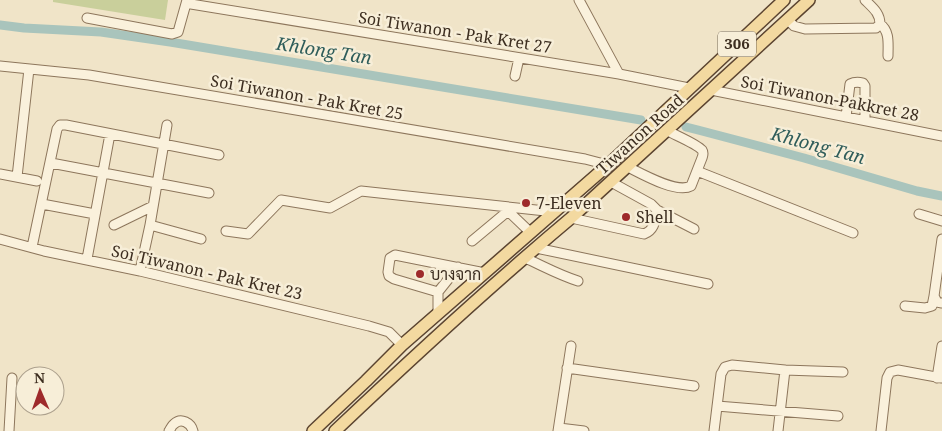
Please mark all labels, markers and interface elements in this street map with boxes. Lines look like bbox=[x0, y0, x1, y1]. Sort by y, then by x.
street label: Soi Tiwanon - Pak Kret 27 bbox=[357, 6, 553, 58]
water label: Khlong Tan bbox=[274, 30, 374, 69]
road number: 306 bbox=[718, 32, 756, 56]
street label: Soi Tiwanon - Pak Kret 25 bbox=[209, 69, 405, 125]
street label: Soi Tiwanon-Pakkret 28 bbox=[739, 70, 921, 126]
street label: Tiwanon Road bbox=[592, 89, 688, 179]
water label: Khlong Tan bbox=[768, 121, 868, 169]
place label: 7-Eleven bbox=[536, 192, 602, 214]
marker: 7-Eleven bbox=[520, 197, 532, 209]
place label: Shell bbox=[636, 206, 673, 228]
marker: Shell bbox=[620, 211, 632, 223]
street label: Soi Tiwanon - Pak Kret 23 bbox=[109, 239, 305, 305]
place label: บางจาก bbox=[430, 263, 481, 285]
marker: บางจาก bbox=[414, 268, 426, 280]
north arrow bbox=[15, 366, 65, 416]
text: N bbox=[34, 368, 45, 387]

